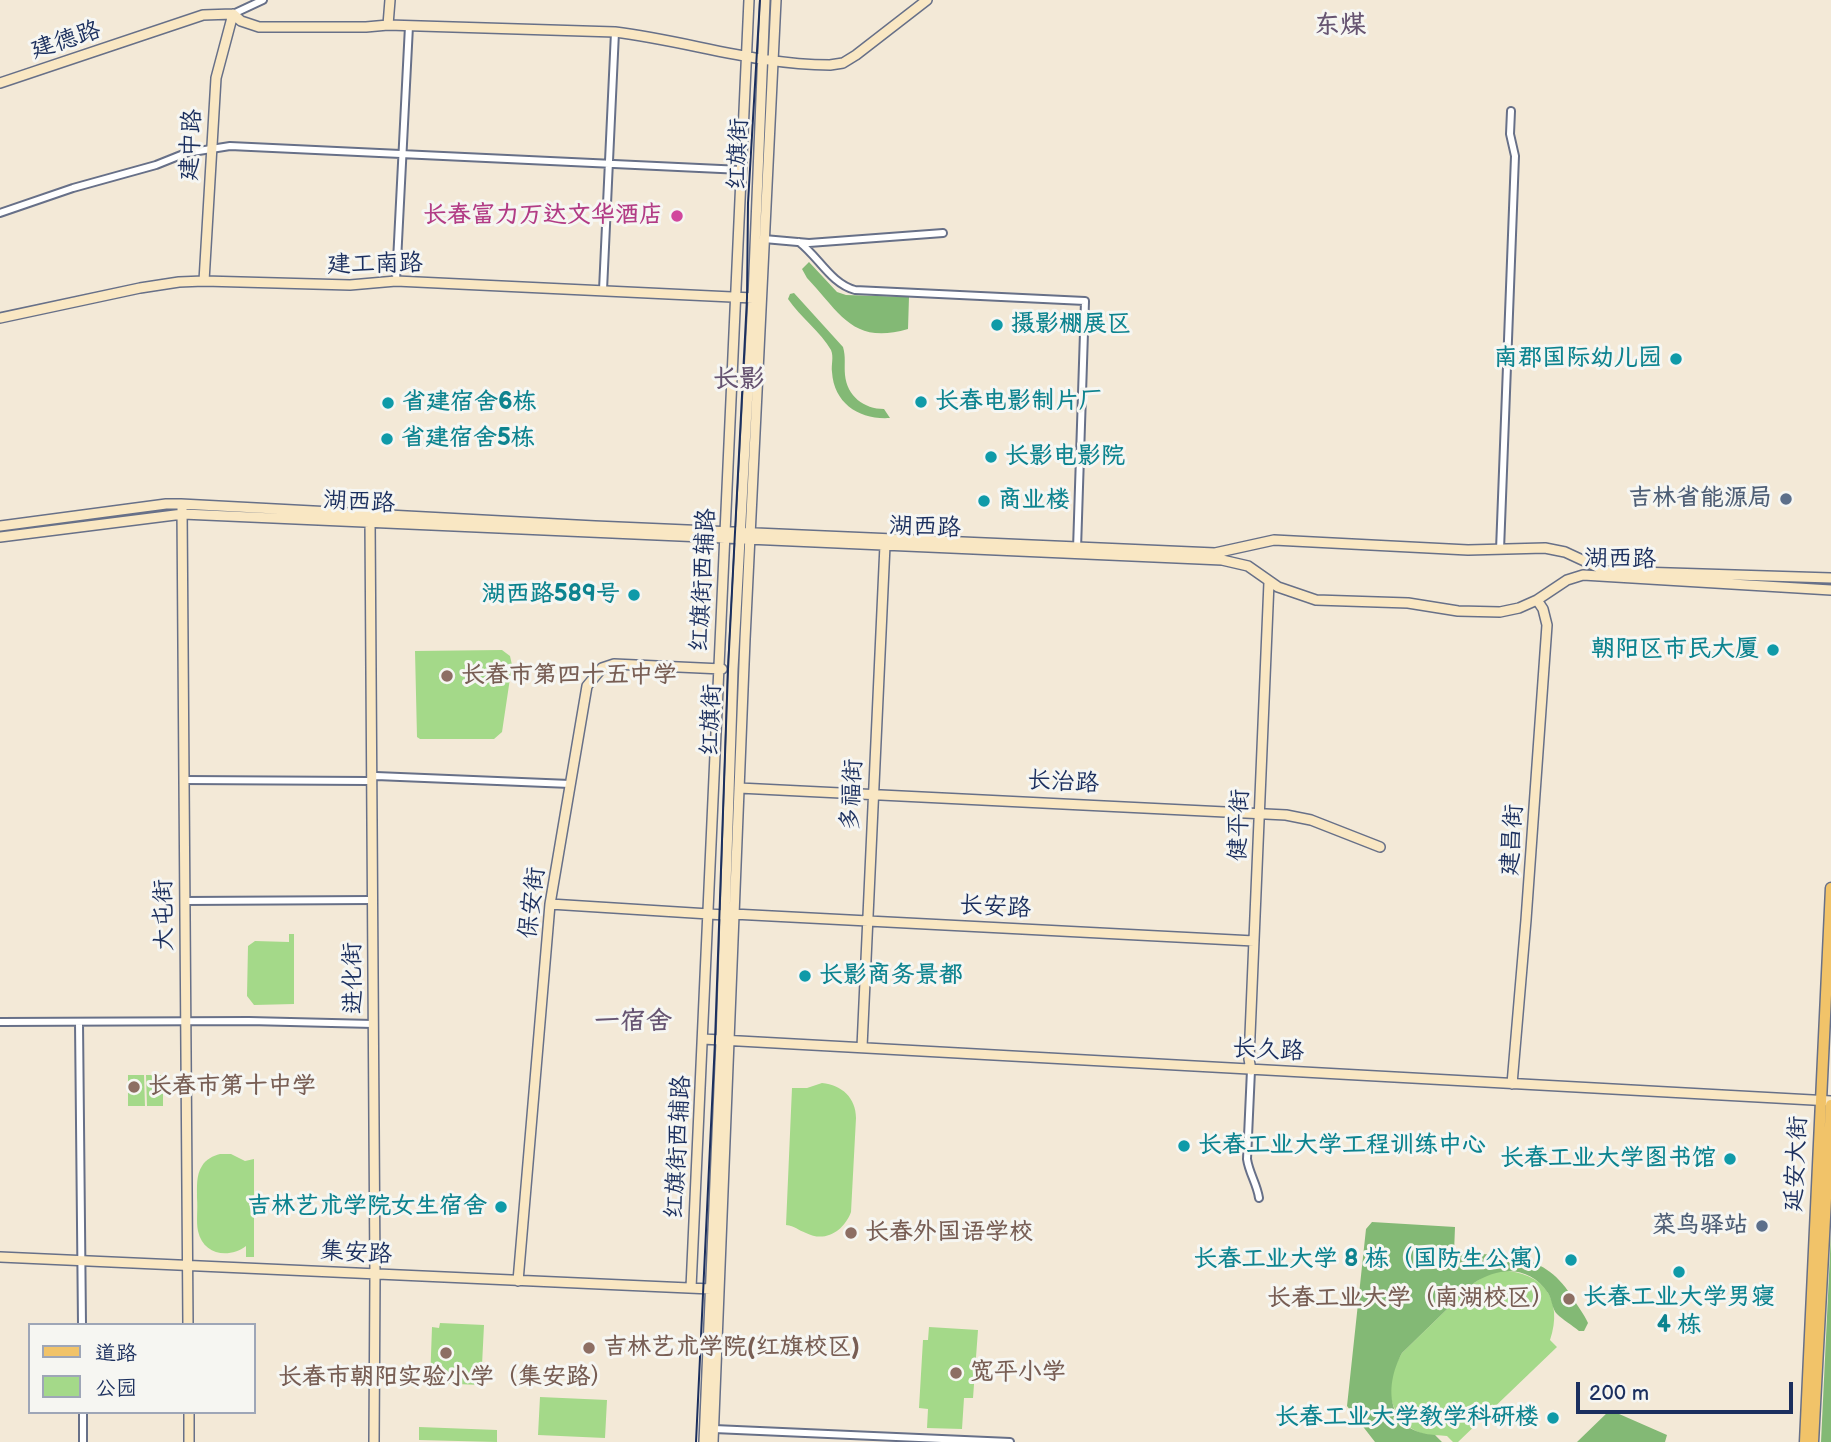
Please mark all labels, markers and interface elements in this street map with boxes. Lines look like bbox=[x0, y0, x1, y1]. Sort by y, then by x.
district label: 东煤 bbox=[1314, 10, 1366, 42]
street label: 建德路 bbox=[27, 16, 105, 66]
street label: 建中路 bbox=[176, 108, 208, 182]
street label: 红旗街 bbox=[723, 118, 755, 190]
place label: 长春富力万达文华酒店 bbox=[423, 202, 663, 230]
marker: 长春富力万达文华酒店 bbox=[669, 208, 685, 224]
street label: 建工南路 bbox=[327, 250, 423, 280]
place label: 摄影棚展区 bbox=[1011, 311, 1131, 339]
marker: 摄影棚展区 bbox=[989, 317, 1005, 333]
place label: 南郡国际幼儿园 bbox=[1494, 345, 1662, 373]
marker: 南郡国际幼儿园 bbox=[1668, 351, 1684, 367]
district label: 长影 bbox=[713, 364, 765, 396]
place label: 长春电影制片厂 bbox=[935, 388, 1103, 416]
place label: 省建宿舍6栋 bbox=[402, 389, 537, 417]
marker: 长春电影制片厂 bbox=[913, 394, 929, 410]
marker: 省建宿舍6栋 bbox=[380, 395, 396, 411]
place label: 省建宿舍5栋 bbox=[401, 425, 535, 453]
marker: 省建宿舍5栋 bbox=[379, 431, 395, 447]
place label: 长影电影院 bbox=[1005, 443, 1125, 471]
marker: 长影电影院 bbox=[983, 449, 999, 465]
place label: 吉林省能源局 bbox=[1628, 485, 1772, 513]
street label: 湖西路 bbox=[322, 487, 396, 519]
place label: 商业楼 bbox=[998, 487, 1070, 515]
marker: 吉林省能源局 bbox=[1778, 491, 1794, 507]
marker: 商业楼 bbox=[976, 493, 992, 509]
street label: 红旗街西辅路 bbox=[686, 507, 722, 653]
street label: 湖西路 bbox=[889, 512, 961, 544]
street label: 湖西路 bbox=[1584, 545, 1656, 575]
place label: 湖西路589号 bbox=[482, 581, 620, 609]
marker: 湖西路589号 bbox=[626, 587, 642, 603]
place label: 朝阳区市民大厦 bbox=[1591, 636, 1759, 664]
marker: 朝阳区市民大厦 bbox=[1765, 642, 1781, 658]
place label: 长春市第四十五中学 bbox=[461, 662, 677, 690]
marker: 长春市第四十五中学 bbox=[439, 668, 455, 684]
street label: 红旗街 bbox=[696, 684, 728, 756]
street label: 多福街 bbox=[837, 758, 869, 832]
street label: 长治路 bbox=[1026, 767, 1100, 799]
street label: 健平街 bbox=[1224, 789, 1256, 861]
street label: 建昌街 bbox=[1496, 803, 1530, 877]
street label: 保安街 bbox=[514, 866, 552, 940]
street label: 大屯街 bbox=[150, 879, 180, 951]
street label: 长安路 bbox=[958, 892, 1032, 924]
street label: 进化街 bbox=[339, 942, 369, 1014]
place label: 长影商务景都 bbox=[819, 962, 963, 990]
marker: 长影商务景都 bbox=[797, 968, 813, 984]
district label: 一宿舍 bbox=[594, 1006, 672, 1038]
street label: 长久路 bbox=[1231, 1035, 1305, 1067]
place label: 长春市第十中学 bbox=[148, 1073, 316, 1101]
street label: 红旗街西辅路 bbox=[661, 1074, 697, 1220]
marker: 长春市第十中学 bbox=[126, 1079, 142, 1095]
street label: 延安大街 bbox=[1780, 1115, 1814, 1213]
place label: 长春工业大学工程训练中心 bbox=[1198, 1132, 1486, 1160]
marker: 长春工业大学工程训练中心 bbox=[1176, 1138, 1192, 1154]
place label: 长春工业大学图书馆 bbox=[1500, 1145, 1716, 1173]
marker: 长春工业大学图书馆 bbox=[1722, 1151, 1738, 1167]
place label: 吉林艺术学院女生宿舍 bbox=[247, 1193, 487, 1221]
marker: 吉林艺术学院女生宿舍 bbox=[493, 1199, 509, 1215]
place label: 菜鸟驿站 bbox=[1652, 1212, 1748, 1240]
marker: 菜鸟驿站 bbox=[1754, 1218, 1770, 1234]
place label: 长春外国语学校 bbox=[865, 1219, 1033, 1247]
marker: 长春外国语学校 bbox=[843, 1225, 859, 1241]
street label: 集安路 bbox=[319, 1238, 393, 1270]
place label: 长春工业大学 8 栋（国防生公寓） bbox=[1194, 1246, 1557, 1274]
marker: 长春工业大学 8 栋（国防生公寓） bbox=[1563, 1252, 1579, 1268]
marker: 长春工业大学男寝 4 栋 bbox=[1671, 1264, 1687, 1280]
place label: 长春工业大学男寝 4 栋 bbox=[1583, 1284, 1775, 1340]
place label: 长春工业大学（南湖校区） bbox=[1267, 1285, 1555, 1313]
marker: 长春工业大学（南湖校区） bbox=[1561, 1291, 1577, 1307]
legend bbox=[28, 1323, 256, 1414]
place label: 吉林艺术学院(红旗校区) bbox=[603, 1334, 860, 1362]
marker: 吉林艺术学院(红旗校区) bbox=[581, 1340, 597, 1356]
text: 道路 bbox=[95, 1341, 137, 1366]
marker: 长春市朝阳实验小学（集安路） bbox=[438, 1345, 454, 1361]
place label: 宽平小学 bbox=[970, 1359, 1066, 1387]
place label: 长春市朝阳实验小学（集安路） bbox=[278, 1364, 614, 1392]
marker: 宽平小学 bbox=[948, 1365, 964, 1381]
scale bar bbox=[1579, 1368, 1796, 1412]
text: 公园 bbox=[95, 1376, 137, 1401]
text: 200 m bbox=[1589, 1381, 1649, 1406]
place label: 长春工业大学教学科研楼 bbox=[1275, 1404, 1539, 1432]
marker: 长春工业大学教学科研楼 bbox=[1545, 1410, 1561, 1426]

